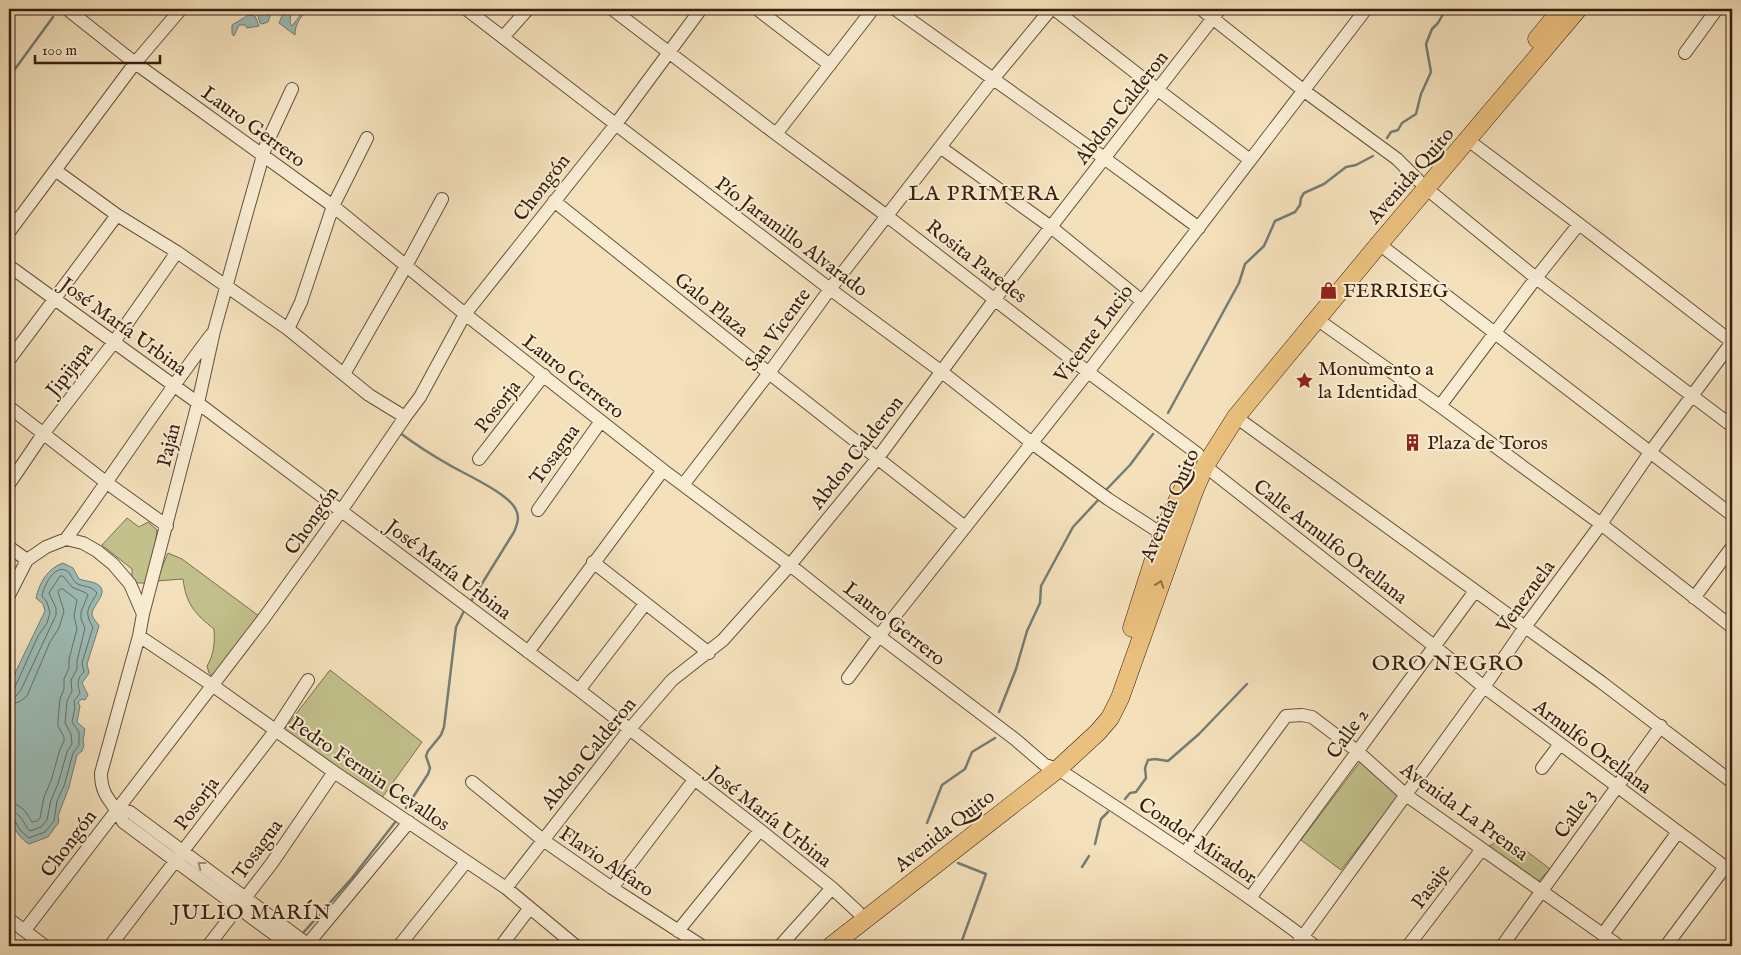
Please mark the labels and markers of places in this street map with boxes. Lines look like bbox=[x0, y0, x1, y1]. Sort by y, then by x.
place label: FERRISEG bbox=[1343, 279, 1449, 304]
shop icon: FERRISEG bbox=[1319, 280, 1339, 300]
place label: Monumento a la Identidad bbox=[1318, 357, 1434, 405]
place icon: Monumento a la Identidad bbox=[1294, 370, 1314, 390]
place label: Plaza de Toros bbox=[1427, 431, 1548, 456]
building icon: Plaza de Toros bbox=[1403, 432, 1423, 452]

